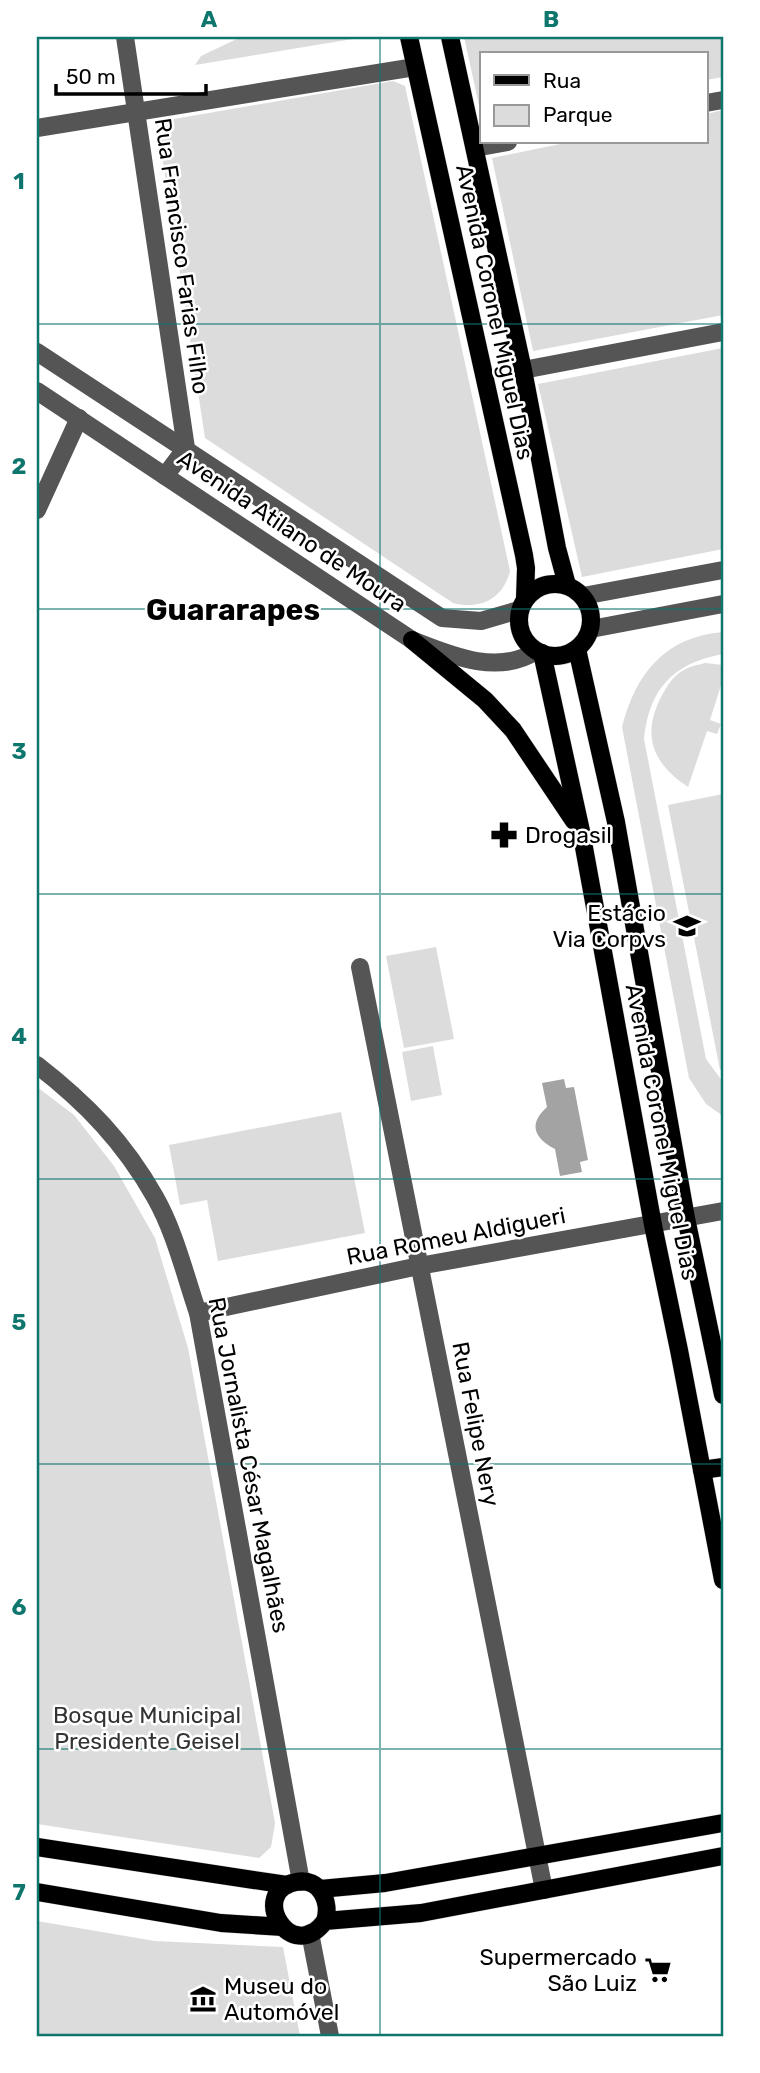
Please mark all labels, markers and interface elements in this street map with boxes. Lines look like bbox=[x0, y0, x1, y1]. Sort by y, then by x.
text: A bbox=[201, 5, 218, 33]
text: B bbox=[543, 5, 559, 33]
scale bar bbox=[56, 52, 206, 96]
legend bbox=[480, 52, 708, 144]
text: 50 m bbox=[66, 64, 116, 89]
text: Rua bbox=[543, 68, 581, 93]
text: Parque bbox=[543, 102, 613, 127]
street label: Rua Francisco Farias Filho bbox=[149, 116, 215, 396]
street label: Avenida Coronel Miguel Dias bbox=[450, 162, 540, 462]
text: 1 bbox=[13, 167, 25, 195]
street label: Avenida Atilano de Moura bbox=[172, 444, 412, 618]
text: 2 bbox=[12, 452, 26, 480]
district label: Guararapes bbox=[146, 592, 320, 628]
text: 3 bbox=[11, 737, 27, 765]
pharmacy icon: Drogasil bbox=[489, 820, 519, 850]
place label: Drogasil bbox=[525, 821, 612, 849]
place label: Estácio Via Corpvs bbox=[552, 899, 666, 953]
school or university icon: Estácio Via Corpvs bbox=[672, 911, 702, 941]
street label: Avenida Coronel Miguel Dias bbox=[620, 982, 704, 1282]
text: 4 bbox=[11, 1022, 27, 1050]
street label: Rua Romeu Aldigueri bbox=[344, 1201, 568, 1271]
street label: Rua Jornalista César Magalhães bbox=[203, 1295, 295, 1635]
text: 5 bbox=[12, 1308, 27, 1336]
street label: Rua Felipe Nery bbox=[446, 1339, 506, 1509]
text: 6 bbox=[12, 1593, 27, 1621]
park label: Bosque Municipal Presidente Geisel bbox=[53, 1701, 241, 1755]
text: 7 bbox=[12, 1878, 26, 1906]
place label: Supermercado São Luiz bbox=[479, 1943, 637, 1997]
supermarket icon: Supermercado São Luiz bbox=[643, 1955, 673, 1985]
place label: Museu do Automóvel bbox=[224, 1972, 339, 2026]
museum icon: Museu do Automóvel bbox=[188, 1984, 218, 2014]

